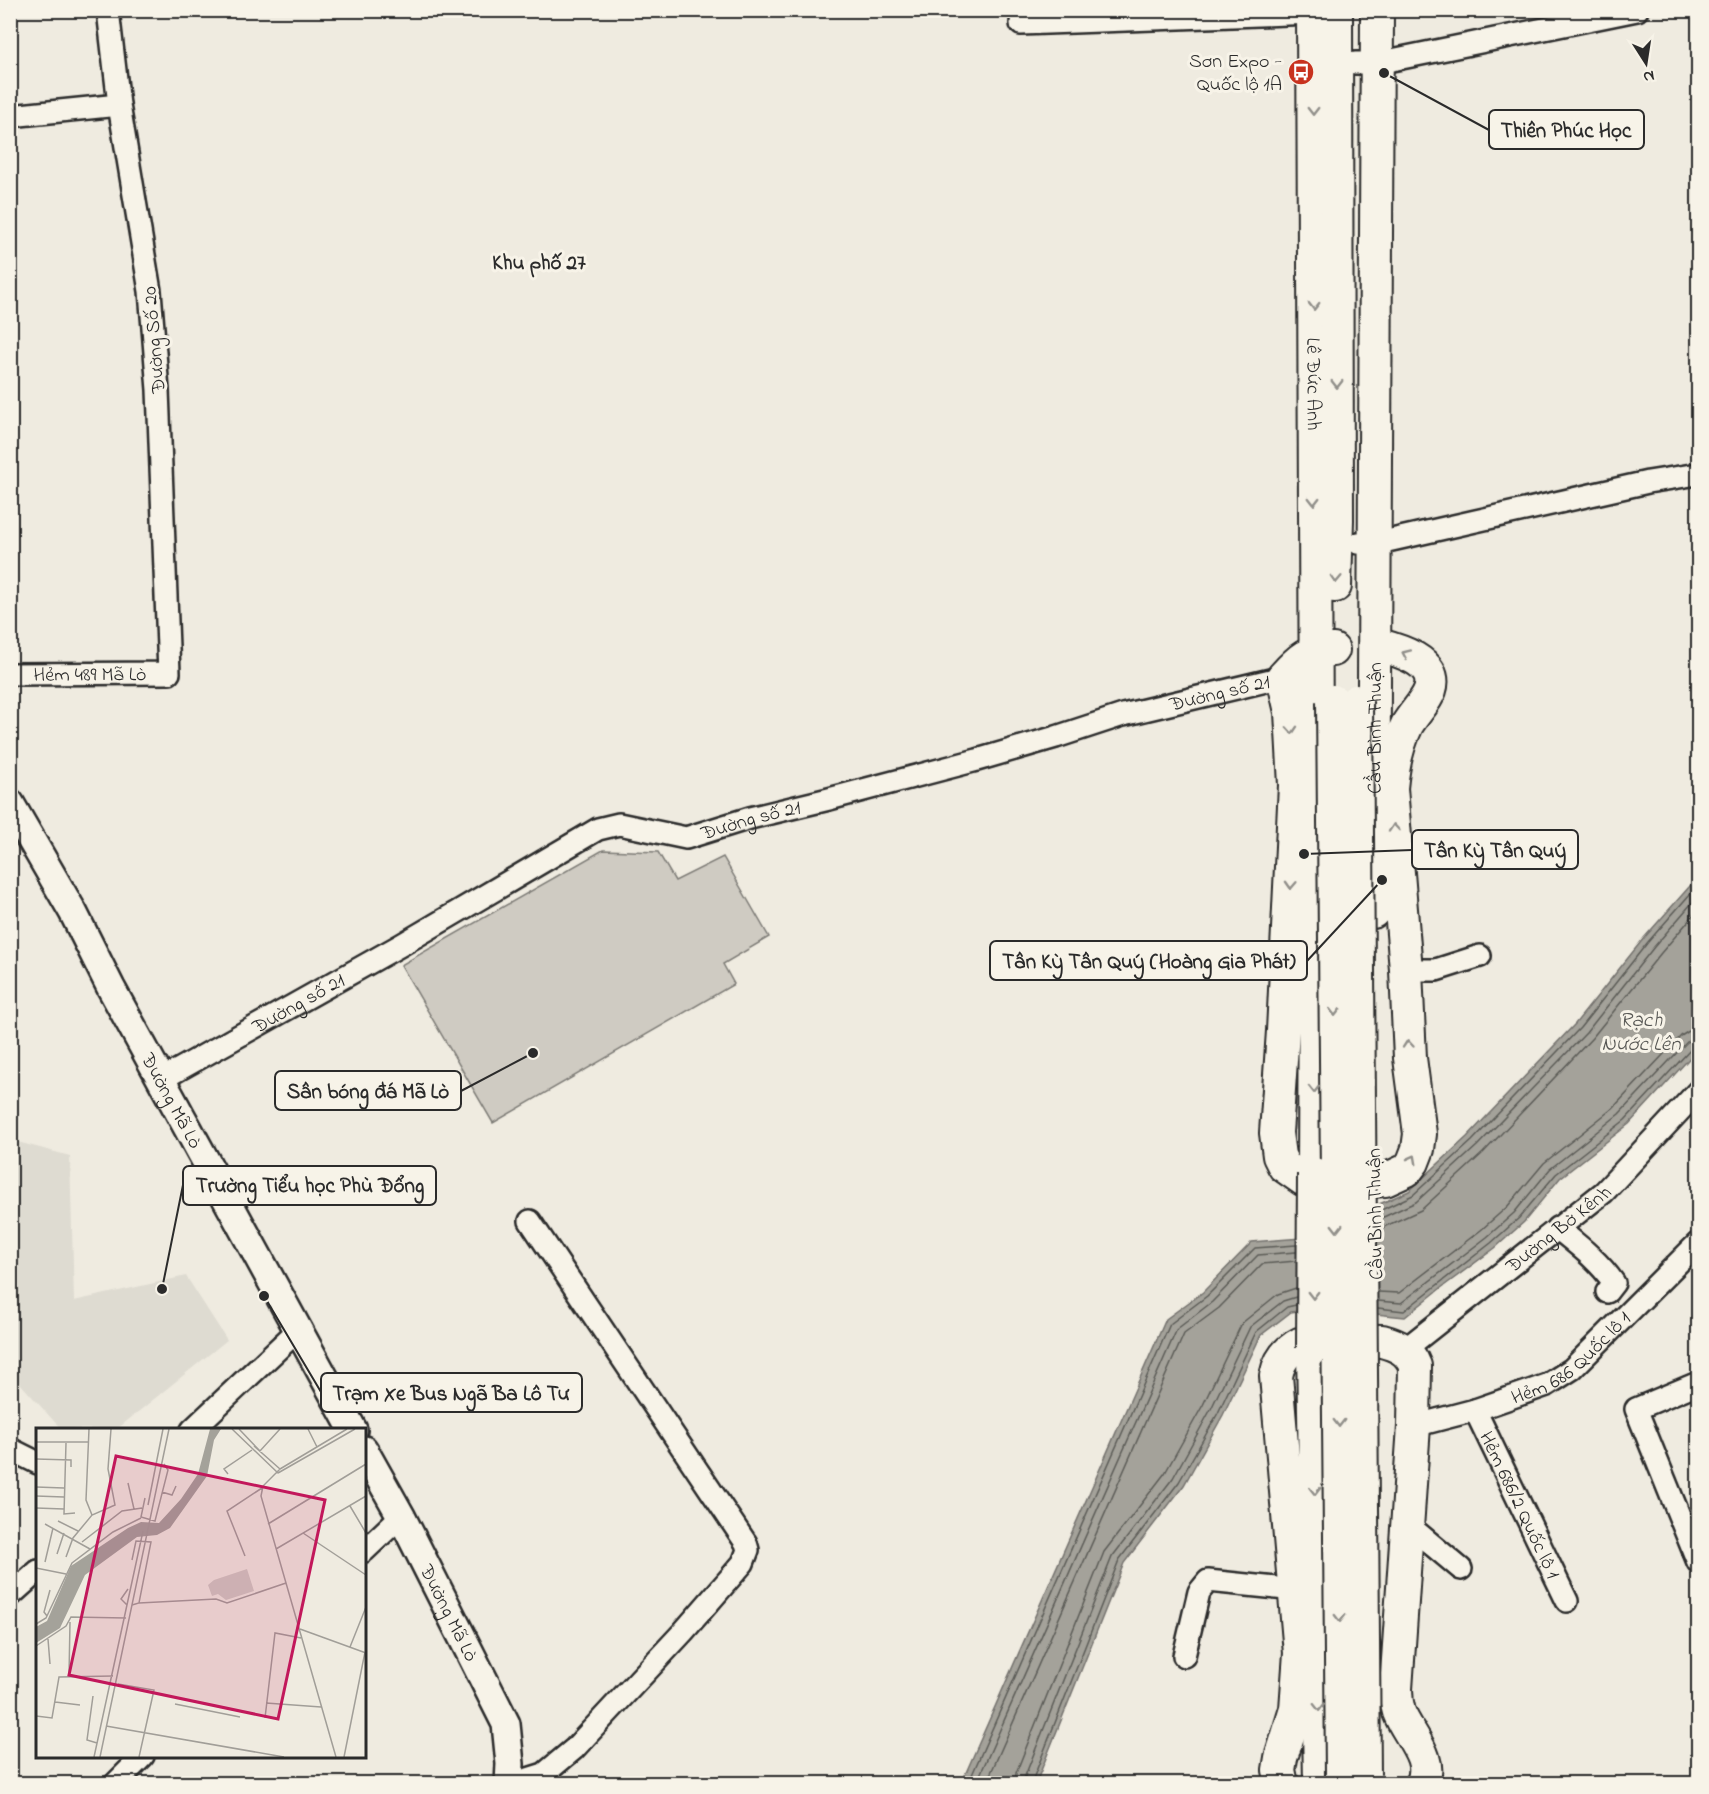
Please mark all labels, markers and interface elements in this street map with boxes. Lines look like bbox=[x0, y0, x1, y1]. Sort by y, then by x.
north arrow bbox=[1616, 33, 1676, 93]
place label: Sơn Expo - Quốc lộ 1A bbox=[1189, 48, 1282, 100]
bus stop icon: Sơn Expo - Quốc lộ 1A bbox=[1286, 57, 1316, 87]
text: N bbox=[1641, 63, 1656, 89]
one-way arrow bbox=[1307, 106, 1319, 115]
callout: Thiên Phúc Học bbox=[1489, 110, 1644, 149]
text: Thiên Phúc Học bbox=[1501, 117, 1632, 147]
district label: Khu phố 27 bbox=[492, 249, 586, 279]
street label: Đường Số 20 bbox=[136, 285, 176, 395]
one-way arrow bbox=[1308, 301, 1320, 310]
street label: Lê Đức Anh bbox=[1297, 337, 1327, 431]
one-way arrow bbox=[1331, 379, 1343, 388]
one-way arrow bbox=[1308, 496, 1320, 505]
one-way arrow bbox=[1329, 574, 1342, 583]
one-way arrow bbox=[1402, 649, 1413, 661]
street label: Hẻm 489 Mã Lò bbox=[33, 661, 147, 691]
street label: Cầu Bình Thuận bbox=[1362, 662, 1391, 794]
street label: Đường số 21 bbox=[1166, 669, 1273, 721]
one-way arrow bbox=[1285, 726, 1298, 735]
street label: Đường số 21 bbox=[697, 794, 804, 850]
one-way arrow bbox=[1388, 824, 1401, 833]
callout: Tân Kỳ Tân Quý bbox=[1412, 830, 1578, 869]
text: Tân Kỳ Tân Quý bbox=[1424, 837, 1566, 869]
one-way arrow bbox=[1284, 880, 1297, 889]
callout: Tân Kỳ Tân Quý (Hoàng Gia Phát) bbox=[990, 941, 1307, 980]
text: Tân Kỳ Tân Quý (Hoàng Gia Phát) bbox=[1002, 948, 1297, 980]
street label: Đường số 21 bbox=[247, 967, 351, 1043]
water label: Rạch Nước Lên bbox=[1601, 1006, 1681, 1060]
one-way arrow bbox=[1329, 1007, 1341, 1016]
one-way arrow bbox=[1402, 1039, 1415, 1048]
street label: Đường Mã Lò bbox=[132, 1048, 208, 1155]
callout: Sân bóng đá Mã Lò bbox=[275, 1071, 461, 1110]
text: Sân bóng đá Mã Lò bbox=[287, 1078, 449, 1110]
one-way arrow bbox=[1308, 1084, 1320, 1093]
street label: Cầu Bình Thuận bbox=[1361, 1148, 1392, 1280]
one-way arrow bbox=[1406, 1155, 1417, 1165]
callout: Trường Tiểu học Phù Đổng bbox=[183, 1166, 436, 1205]
text: Trường Tiểu học Phù Đổng bbox=[196, 1172, 424, 1204]
street label: Đường Bờ Kênh bbox=[1500, 1180, 1620, 1282]
one-way arrow bbox=[1331, 1223, 1343, 1232]
one-way arrow bbox=[1307, 1291, 1319, 1300]
street label: Hẻm 686 Quốc lộ 1 bbox=[1508, 1306, 1639, 1413]
callout: Trạm Xe Bus Ngã Ba Lô Tư bbox=[321, 1373, 582, 1412]
text: Trạm Xe Bus Ngã Ba Lô Tư bbox=[332, 1380, 570, 1412]
one-way arrow bbox=[1333, 1418, 1345, 1427]
street label: Hẻm 686/2 Quốc lộ 1 bbox=[1470, 1427, 1566, 1584]
inset map bbox=[36, 1428, 366, 1758]
one-way arrow bbox=[1309, 1486, 1321, 1495]
street label: Đường Mã Lò bbox=[410, 1559, 484, 1667]
one-way arrow bbox=[1334, 1613, 1346, 1622]
one-way arrow bbox=[1313, 1702, 1325, 1711]

